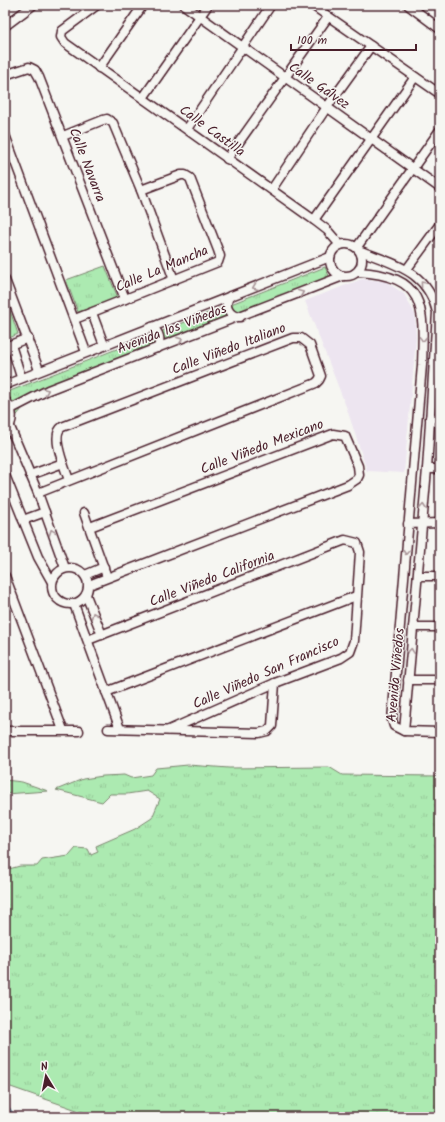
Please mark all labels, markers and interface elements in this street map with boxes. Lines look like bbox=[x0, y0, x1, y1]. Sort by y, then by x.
scale bar bbox=[291, 26, 416, 52]
text: 100 m bbox=[297, 31, 328, 50]
street label: Calle Gálvez bbox=[284, 57, 354, 115]
street label: Calle Castilla bbox=[174, 100, 250, 162]
street label: Calle Navarra bbox=[63, 125, 111, 205]
street label: Calle La Mancha bbox=[112, 240, 212, 298]
one-way arrow bbox=[420, 281, 427, 288]
one-way arrow bbox=[251, 282, 258, 290]
one-way arrow bbox=[298, 289, 305, 297]
street label: Avenida los Viñedos bbox=[114, 298, 230, 360]
street label: Calle Viñedo Italiano bbox=[169, 317, 289, 381]
one-way arrow bbox=[176, 336, 183, 344]
one-way arrow bbox=[419, 336, 427, 342]
one-way arrow bbox=[42, 388, 49, 396]
street label: Calle Viñedo Mexicano bbox=[197, 413, 327, 481]
one-way arrow bbox=[419, 504, 428, 510]
one-way arrow bbox=[48, 528, 56, 535]
street label: Calle Viñedo California bbox=[146, 545, 278, 613]
one-way arrow bbox=[402, 549, 411, 555]
one-way arrow bbox=[91, 612, 99, 619]
street label: Avenida Viñedos bbox=[381, 627, 411, 723]
street label: Calle Viñedo San Francisco bbox=[189, 631, 343, 715]
one-way arrow bbox=[406, 648, 415, 654]
north arrow bbox=[26, 1056, 66, 1096]
text: N bbox=[39, 1058, 49, 1077]

